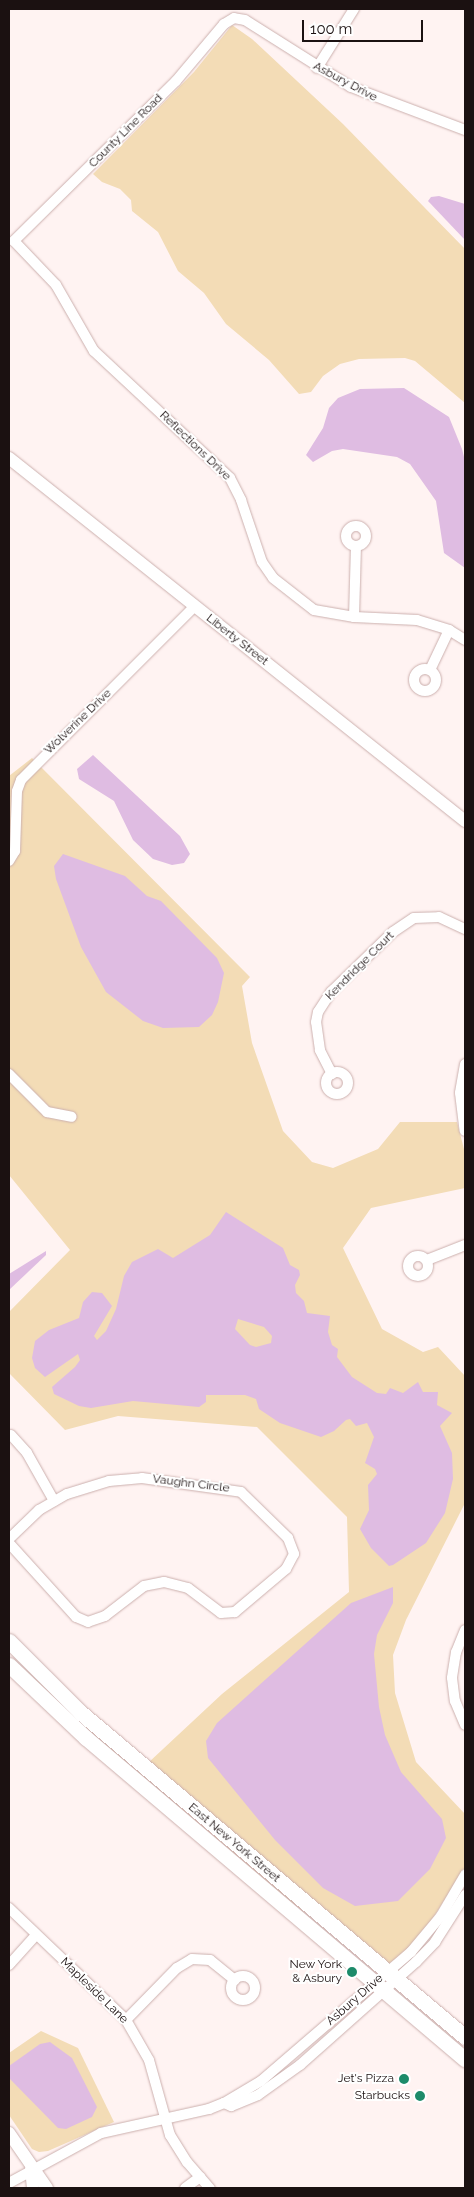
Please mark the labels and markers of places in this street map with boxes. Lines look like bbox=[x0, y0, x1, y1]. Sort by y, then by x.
place label: New York & Asbury bbox=[289, 1958, 342, 1986]
marker: New York & Asbury bbox=[346, 1966, 358, 1978]
place label: Jet's Pizza bbox=[338, 2072, 394, 2086]
marker: Jet's Pizza bbox=[398, 2073, 410, 2085]
place label: Starbucks bbox=[355, 2089, 410, 2103]
marker: Starbucks bbox=[414, 2090, 426, 2102]

